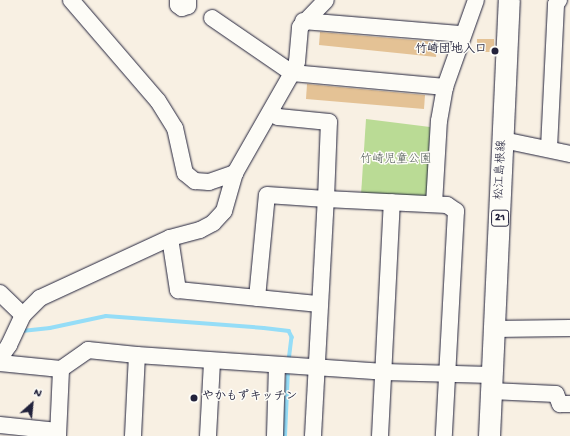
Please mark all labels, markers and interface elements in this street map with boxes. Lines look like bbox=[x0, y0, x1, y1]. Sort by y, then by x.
place label: 竹崎団地入口 bbox=[415, 44, 487, 58]
marker: 竹崎団地入口 bbox=[490, 46, 500, 56]
street label: 松江島根線 bbox=[493, 140, 511, 200]
park label: 竹崎児童公園 bbox=[360, 154, 432, 168]
road number: 21 bbox=[491, 209, 509, 227]
north arrow bbox=[12, 384, 52, 424]
text: N bbox=[32, 386, 43, 400]
place label: やかもずキッチン bbox=[202, 391, 298, 405]
marker: やかもずキッチン bbox=[189, 393, 199, 403]

